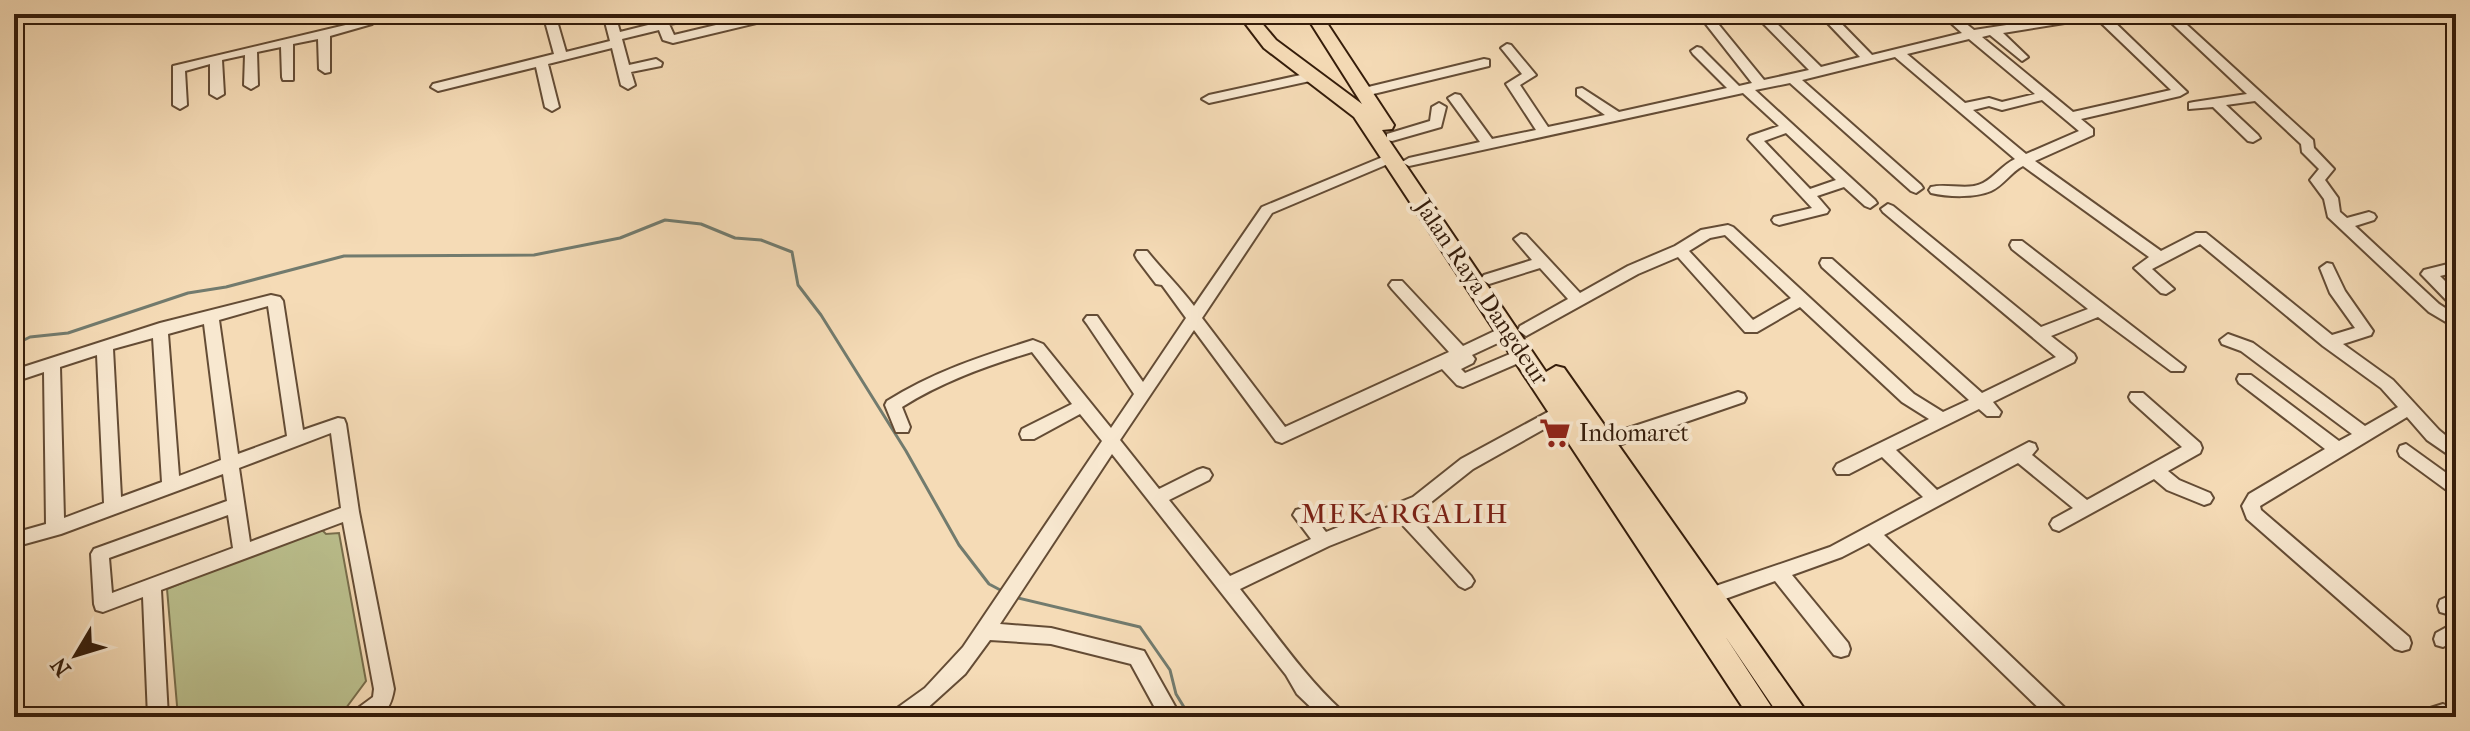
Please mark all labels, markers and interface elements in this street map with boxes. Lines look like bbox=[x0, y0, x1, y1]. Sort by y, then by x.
street label: Jalan Raya Dangdeur bbox=[1408, 192, 1555, 391]
supermarket icon: Indomaret bbox=[1538, 416, 1572, 450]
place label: Indomaret bbox=[1579, 419, 1689, 447]
district label: MEKARGALIH bbox=[1301, 497, 1509, 530]
north arrow bbox=[36, 615, 116, 695]
text: N bbox=[45, 652, 76, 681]

